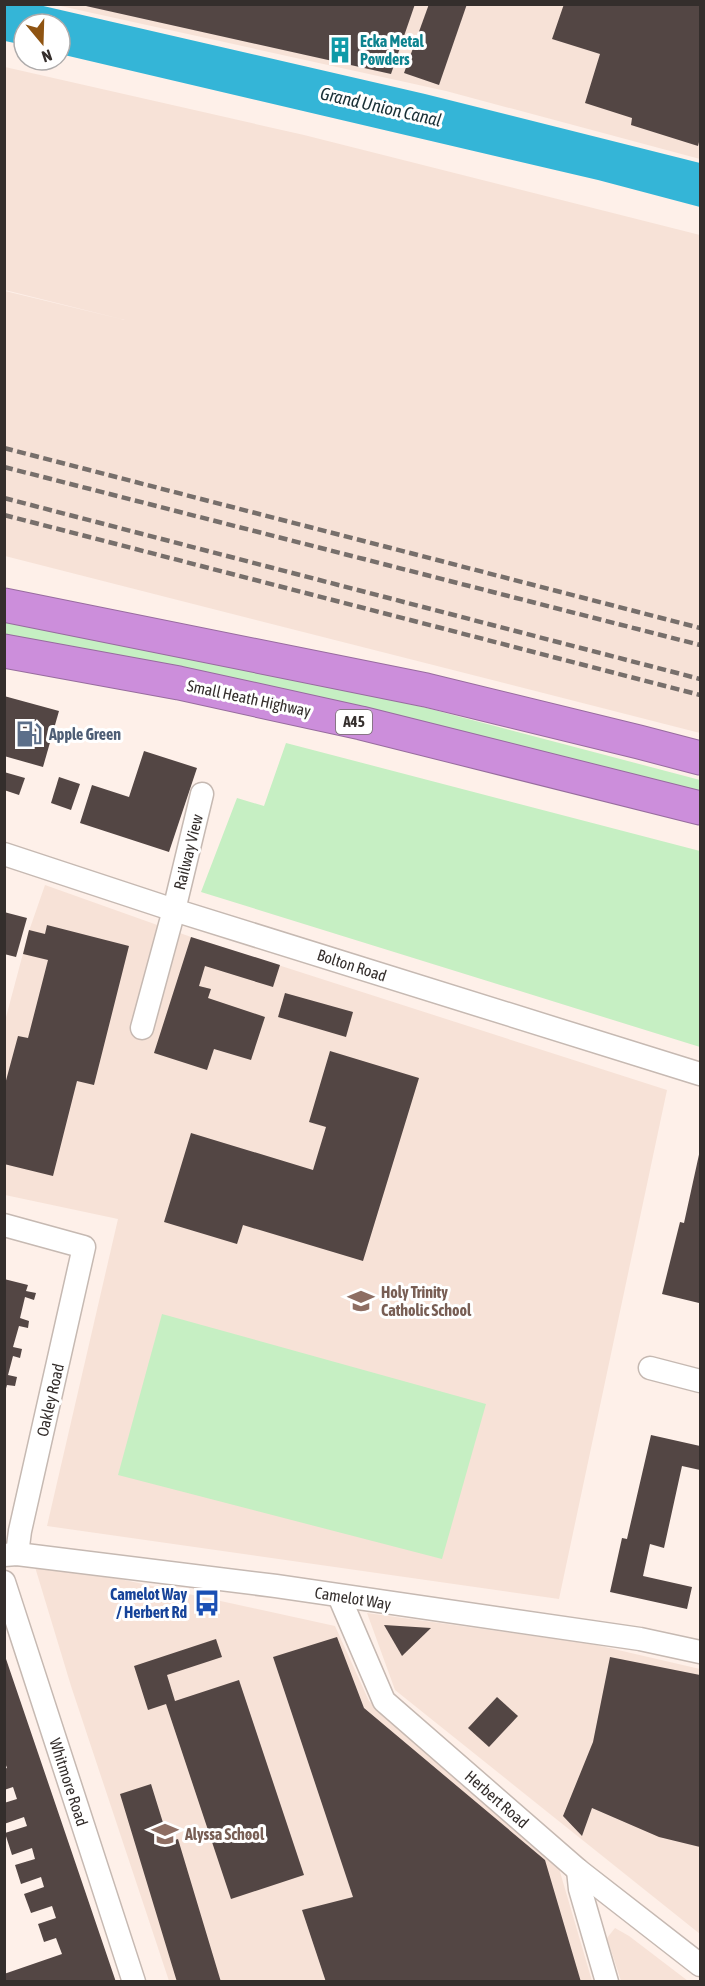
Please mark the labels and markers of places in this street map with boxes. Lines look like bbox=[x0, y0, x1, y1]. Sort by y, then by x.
place label: Ecka Metal Powders bbox=[360, 32, 424, 68]
building icon: Ecka Metal Powders bbox=[325, 35, 355, 65]
fuel station icon: Apple Green bbox=[14, 719, 44, 749]
place label: Apple Green bbox=[48, 725, 121, 743]
place label: Holy Trinity Catholic School bbox=[381, 1283, 472, 1319]
school or university icon: Holy Trinity Catholic School bbox=[346, 1286, 376, 1316]
place label: Camelot Way / Herbert Rd bbox=[110, 1585, 187, 1621]
bus stop icon: Camelot Way / Herbert Rd bbox=[192, 1588, 222, 1618]
school or university icon: Alyssa School bbox=[150, 1819, 180, 1849]
place label: Alyssa School bbox=[184, 1825, 265, 1843]

